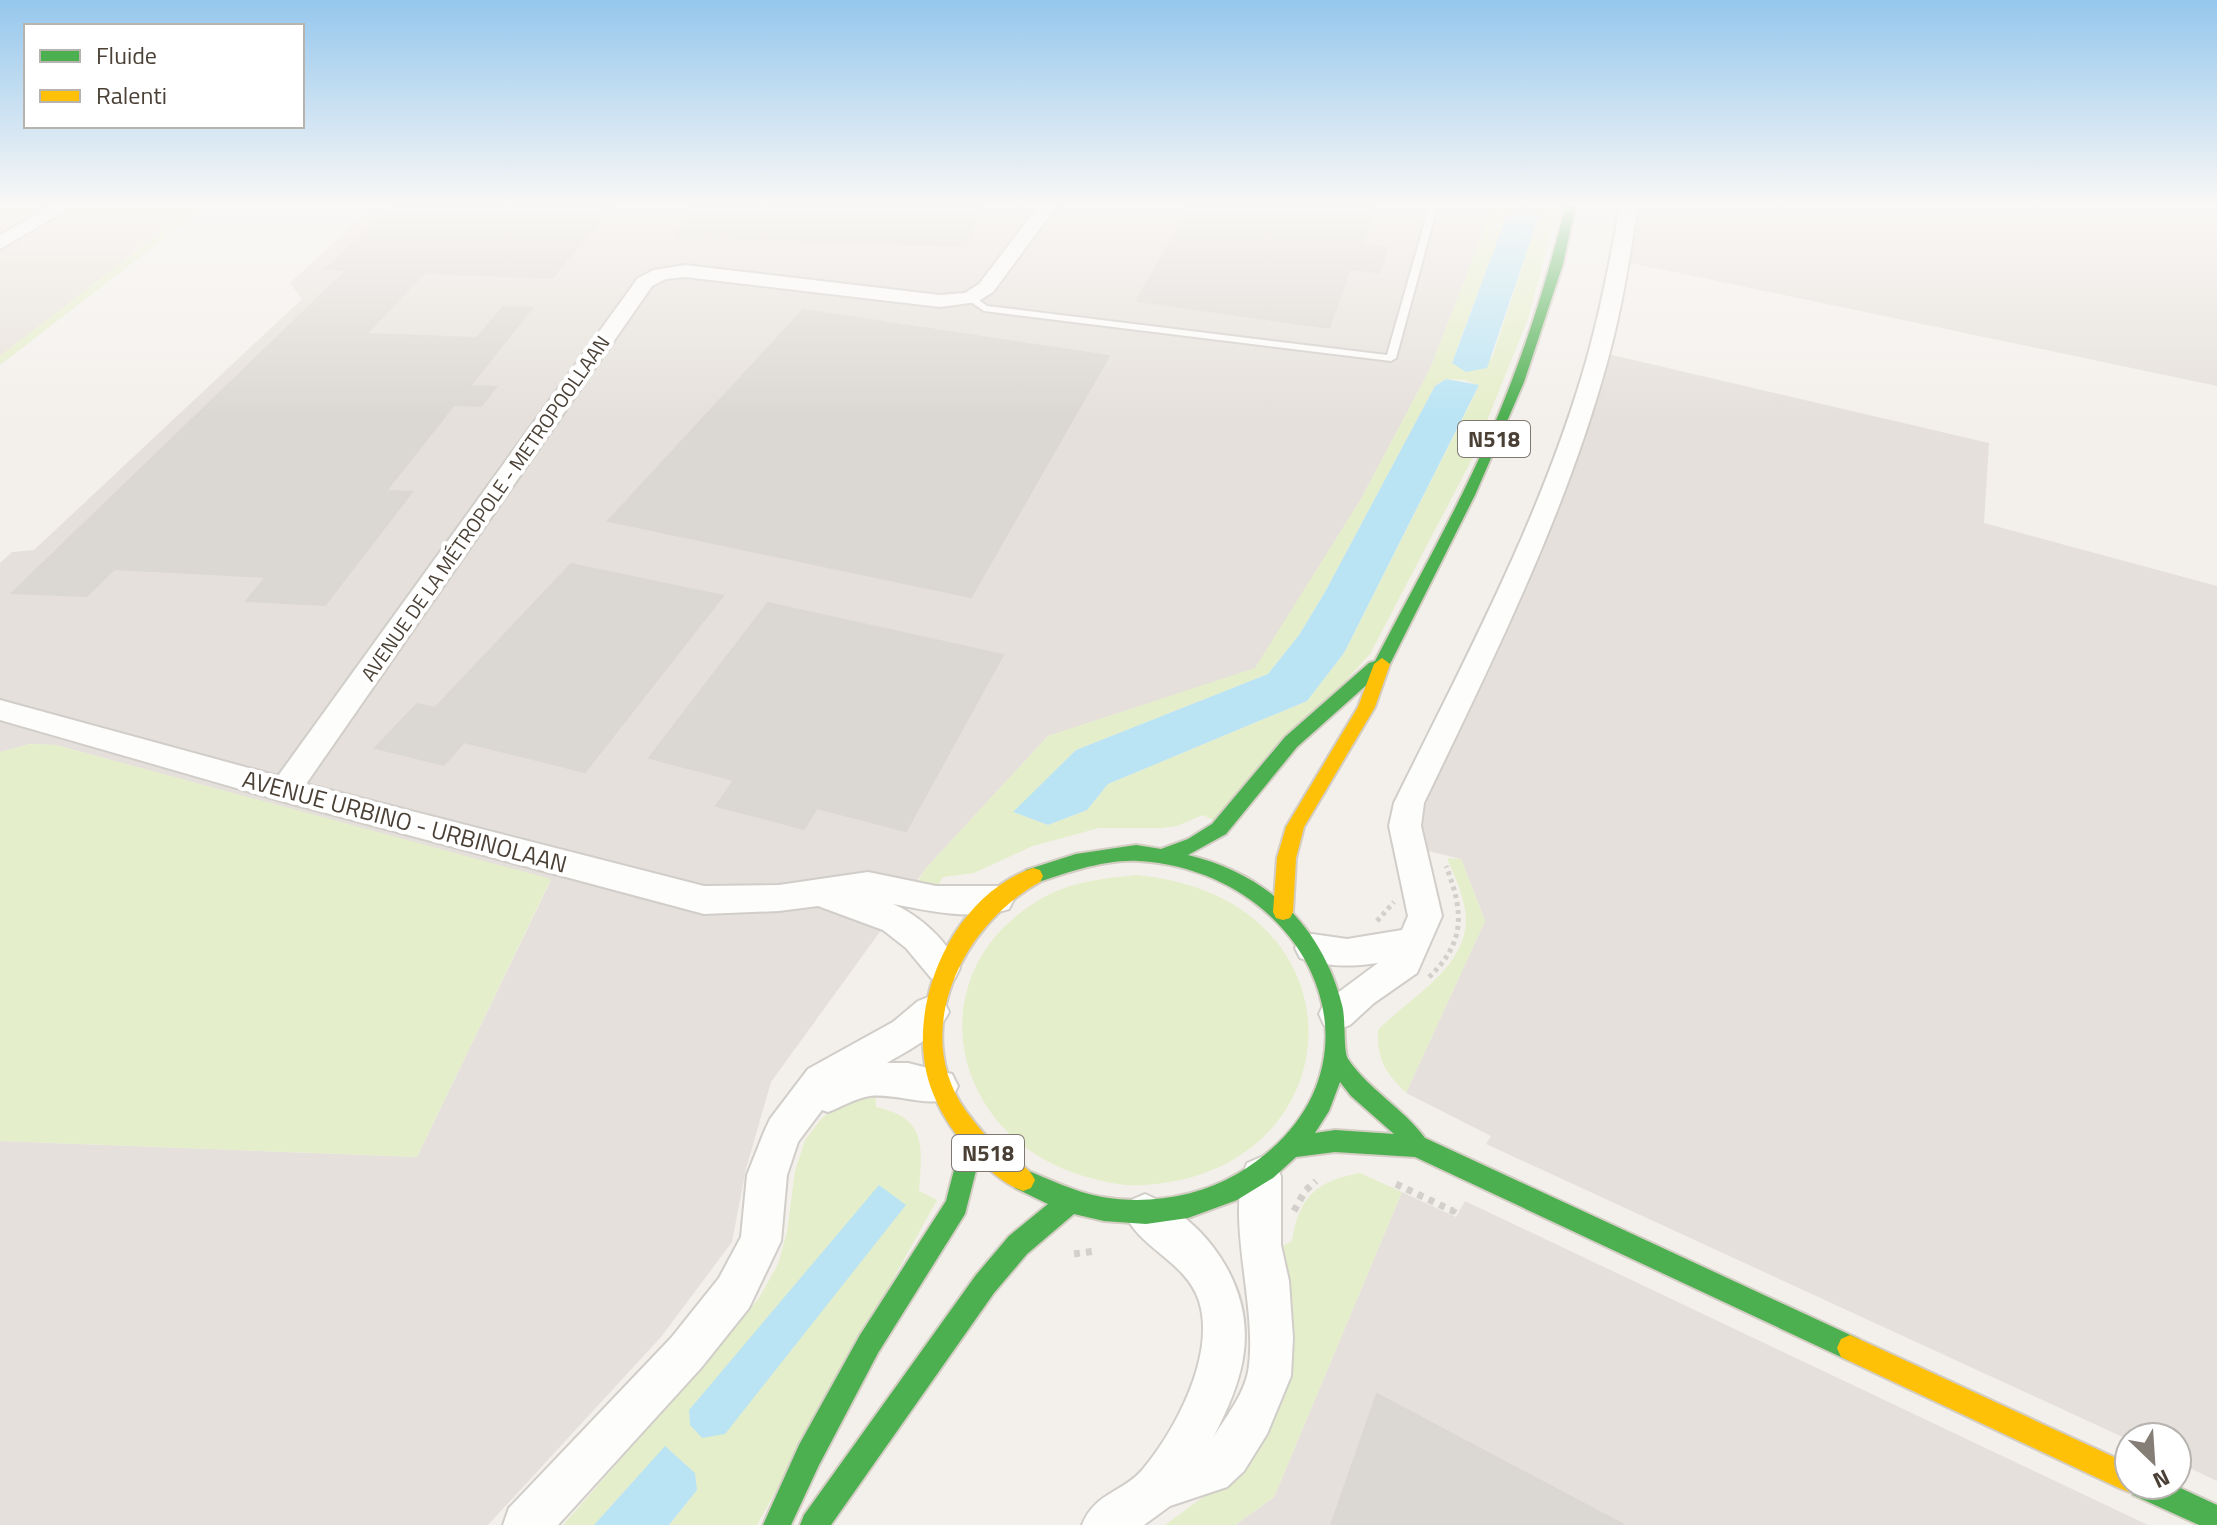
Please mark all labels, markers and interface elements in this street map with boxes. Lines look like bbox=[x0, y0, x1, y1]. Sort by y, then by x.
legend bbox=[24, 24, 304, 128]
text: Fluide bbox=[96, 37, 157, 73]
text: Ralenti bbox=[96, 77, 167, 113]
street label: AVENUE DE LA MÉTROPOLE - METROPOOLLAAN bbox=[353, 329, 617, 687]
road number: N518 bbox=[1458, 421, 1530, 457]
street label: AVENUE URBINO - URBINOLAAN bbox=[239, 760, 571, 882]
road number: N518 bbox=[952, 1135, 1024, 1171]
north arrow bbox=[2113, 1421, 2193, 1501]
text: N bbox=[2147, 1460, 2176, 1498]

